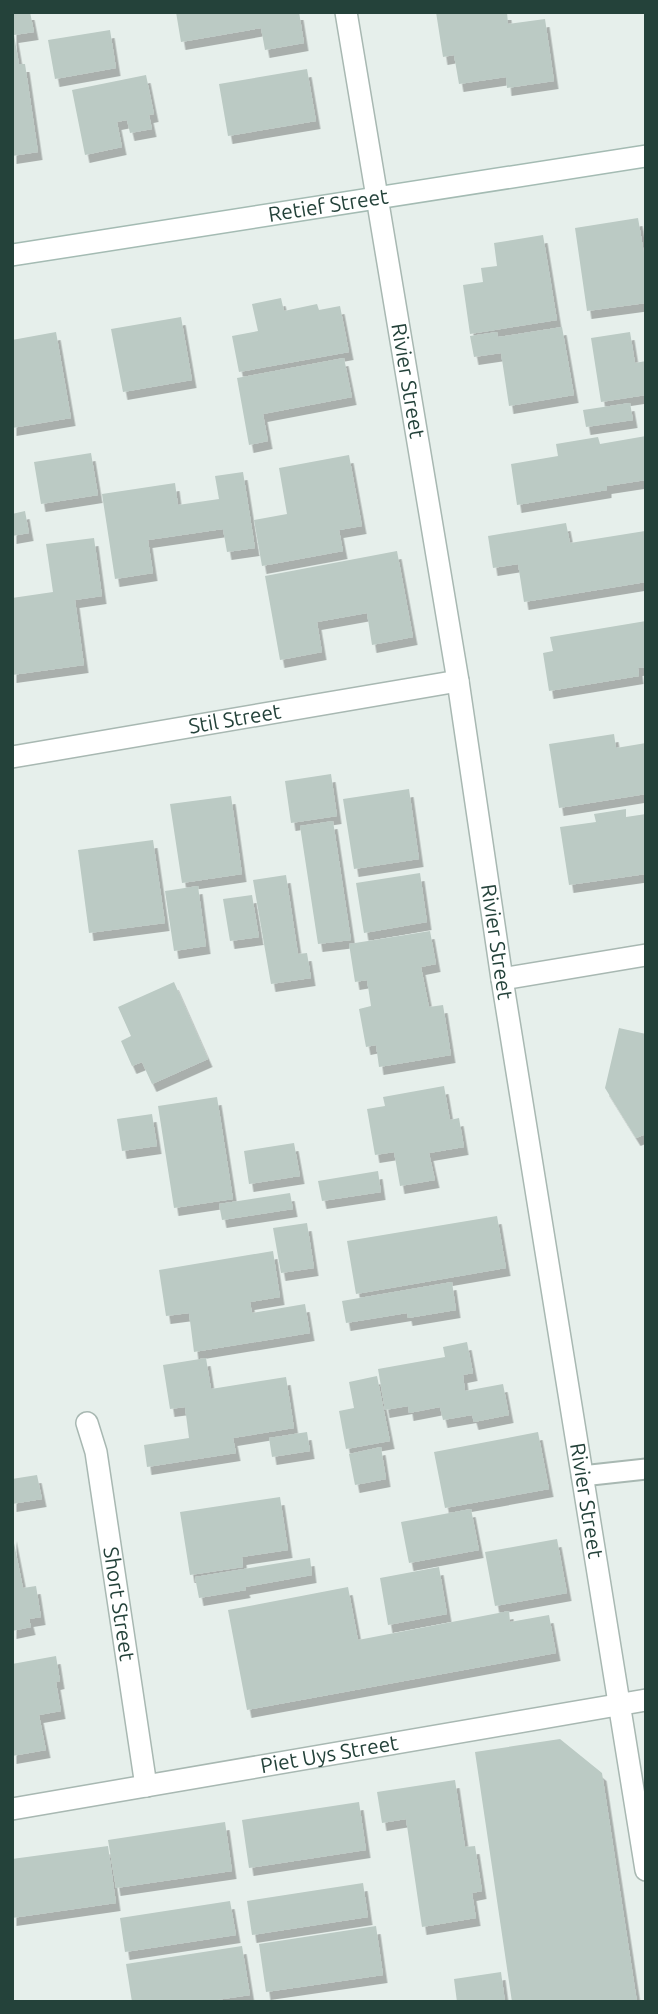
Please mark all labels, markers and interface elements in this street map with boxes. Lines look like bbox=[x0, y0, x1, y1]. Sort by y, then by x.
street label: Retief Street bbox=[266, 183, 390, 226]
street label: Rivier Street bbox=[387, 321, 430, 440]
street label: Stil Street bbox=[187, 698, 283, 738]
street label: Rivier Street bbox=[477, 882, 518, 1001]
street label: Rivier Street bbox=[566, 1441, 608, 1560]
street label: Short Street bbox=[99, 1545, 140, 1662]
street label: Piet Uys Street bbox=[258, 1730, 400, 1777]

